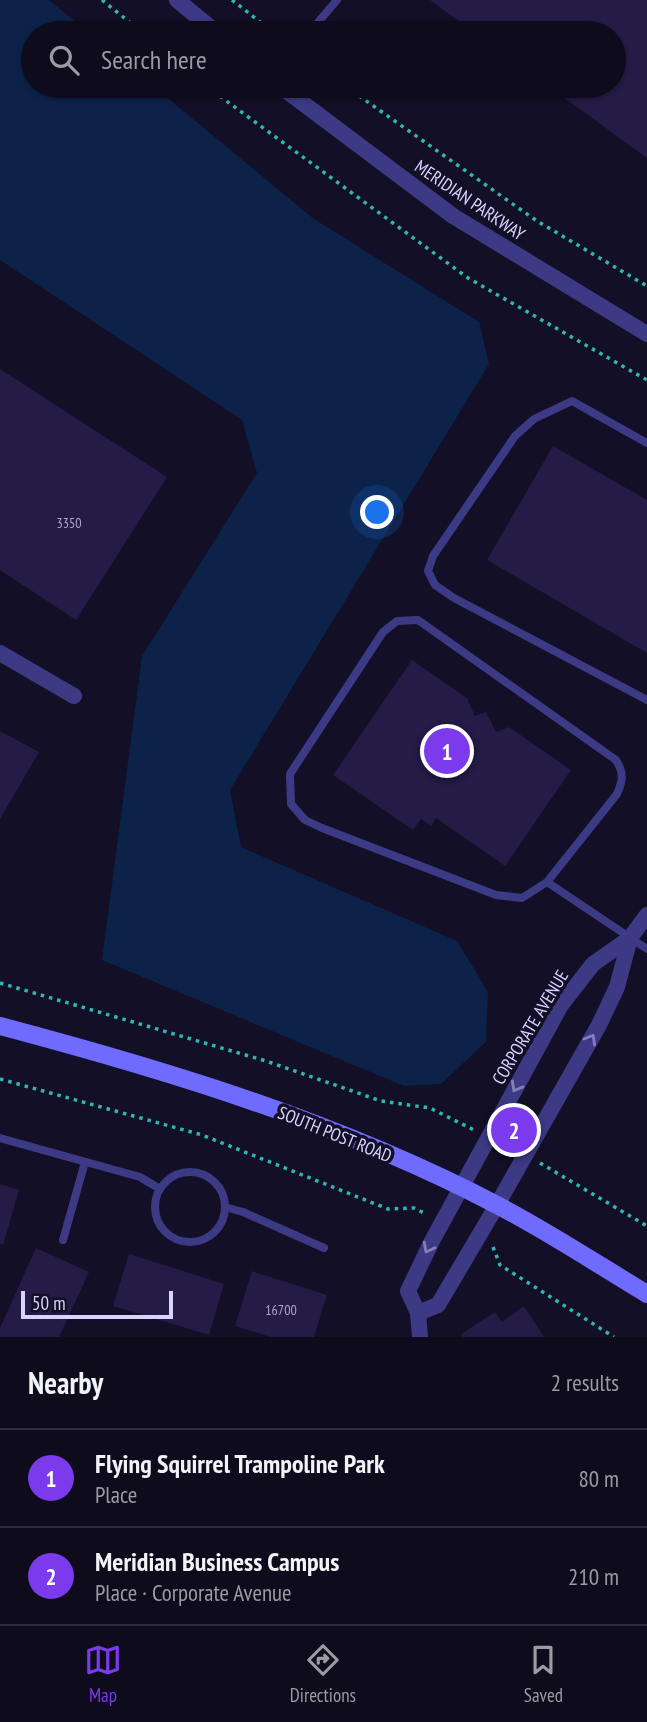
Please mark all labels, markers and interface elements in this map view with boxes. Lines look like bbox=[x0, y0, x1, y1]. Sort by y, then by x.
search box bbox=[21, 21, 626, 98]
icon: search bbox=[45, 41, 83, 79]
text: Search here bbox=[101, 43, 207, 76]
street label: MERIDIAN PARKWAY bbox=[410, 155, 530, 246]
your location bbox=[360, 495, 394, 529]
house number: 3350 bbox=[56, 514, 82, 532]
pin: 1 bbox=[424, 725, 470, 777]
street label: CORPORATE AVENUE bbox=[487, 966, 573, 1088]
one-way arrow bbox=[583, 1034, 596, 1046]
one-way arrow bbox=[511, 1079, 524, 1092]
street label: SOUTH POST ROAD bbox=[275, 1101, 395, 1167]
pin: 2 bbox=[491, 1104, 537, 1156]
one-way arrow bbox=[423, 1241, 437, 1253]
scale bar bbox=[21, 1288, 173, 1320]
text: 50 m bbox=[32, 1291, 66, 1315]
house number: 16700 bbox=[265, 1301, 297, 1319]
text: Nearby bbox=[28, 1363, 103, 1402]
text: 2 results bbox=[551, 1368, 619, 1397]
text: Flying Squirrel Trampoline Park bbox=[95, 1447, 385, 1480]
text: 1 bbox=[46, 1464, 57, 1493]
text: 80 m bbox=[578, 1464, 619, 1493]
text: Place bbox=[95, 1480, 137, 1509]
text: Meridian Business Campus bbox=[95, 1545, 339, 1578]
text: 2 bbox=[46, 1562, 57, 1591]
text: 210 m bbox=[568, 1562, 619, 1591]
text: Place · Corporate Avenue bbox=[95, 1578, 292, 1607]
tab: Map bbox=[84, 1641, 122, 1707]
tab: Directions bbox=[290, 1641, 356, 1707]
tab: Saved bbox=[524, 1641, 563, 1707]

